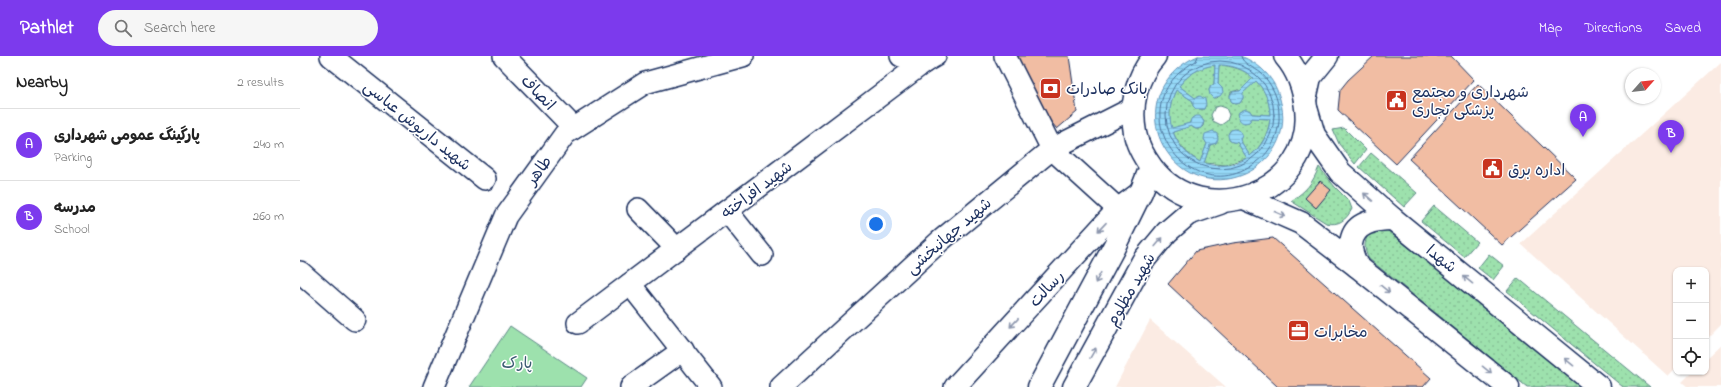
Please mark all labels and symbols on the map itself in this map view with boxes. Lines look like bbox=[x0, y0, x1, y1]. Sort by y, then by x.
north arrow bbox=[1625, 68, 1661, 104]
street label: انصاف bbox=[515, 70, 561, 117]
bank icon: بانک صادرات bbox=[1038, 75, 1064, 101]
street label: شهید داریوش عباسی bbox=[358, 76, 476, 178]
place label: بانک صادرات bbox=[1066, 78, 1148, 102]
place label: شهرداری و مجتمع پزشکی تجاری bbox=[1412, 81, 1529, 123]
public building icon: شهرداری و مجتمع پزشکی تجاری bbox=[1384, 87, 1410, 113]
pin: A bbox=[1570, 104, 1596, 137]
pin: B bbox=[1658, 120, 1684, 153]
street label: طاهر bbox=[519, 151, 559, 193]
street label: شهید افراخته bbox=[716, 156, 798, 225]
public building icon: اداره برق bbox=[1479, 156, 1505, 182]
place label: اداره برق bbox=[1508, 159, 1565, 183]
street label: شهید جهانبخشی bbox=[901, 192, 998, 281]
one-way arrow bbox=[1363, 192, 1374, 201]
one-way arrow bbox=[1273, 211, 1285, 218]
your location bbox=[866, 214, 886, 234]
one-way arrow bbox=[1097, 222, 1107, 232]
one-way arrow bbox=[1155, 236, 1164, 247]
street label: شهدا bbox=[1420, 240, 1461, 279]
street label: شهید مظلوم bbox=[1101, 249, 1162, 331]
street label: رسالت bbox=[1024, 265, 1071, 313]
one-way arrow bbox=[1093, 272, 1101, 284]
one-way arrow bbox=[1463, 276, 1474, 284]
one-way arrow bbox=[1380, 284, 1391, 293]
one-way arrow bbox=[1009, 318, 1019, 328]
office icon: مخابرات bbox=[1285, 318, 1311, 344]
place label: مخابرات bbox=[1314, 321, 1368, 345]
one-way arrow bbox=[1090, 347, 1098, 359]
park label: پارک bbox=[501, 352, 533, 376]
one-way arrow bbox=[1563, 358, 1574, 367]
one-way arrow bbox=[1481, 366, 1492, 374]

